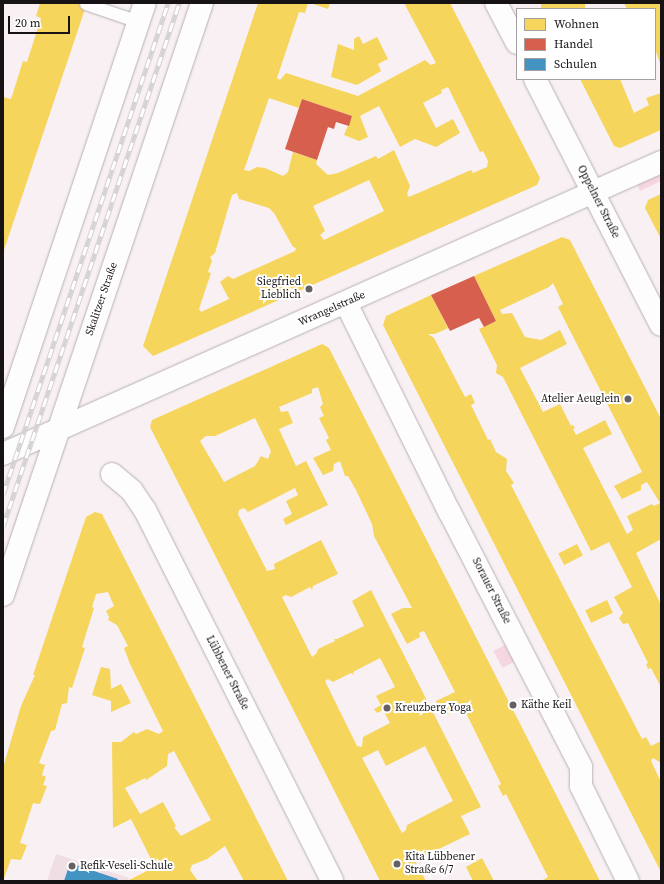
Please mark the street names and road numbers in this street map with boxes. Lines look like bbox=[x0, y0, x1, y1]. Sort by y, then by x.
street label: Oppelner Straße bbox=[574, 163, 622, 241]
street label: Skalitzer Straße bbox=[83, 261, 121, 337]
street label: Wrangelstraße bbox=[297, 288, 367, 330]
street label: Sorauer Straße bbox=[469, 556, 513, 626]
street label: Lübbener Straße bbox=[203, 634, 251, 712]

